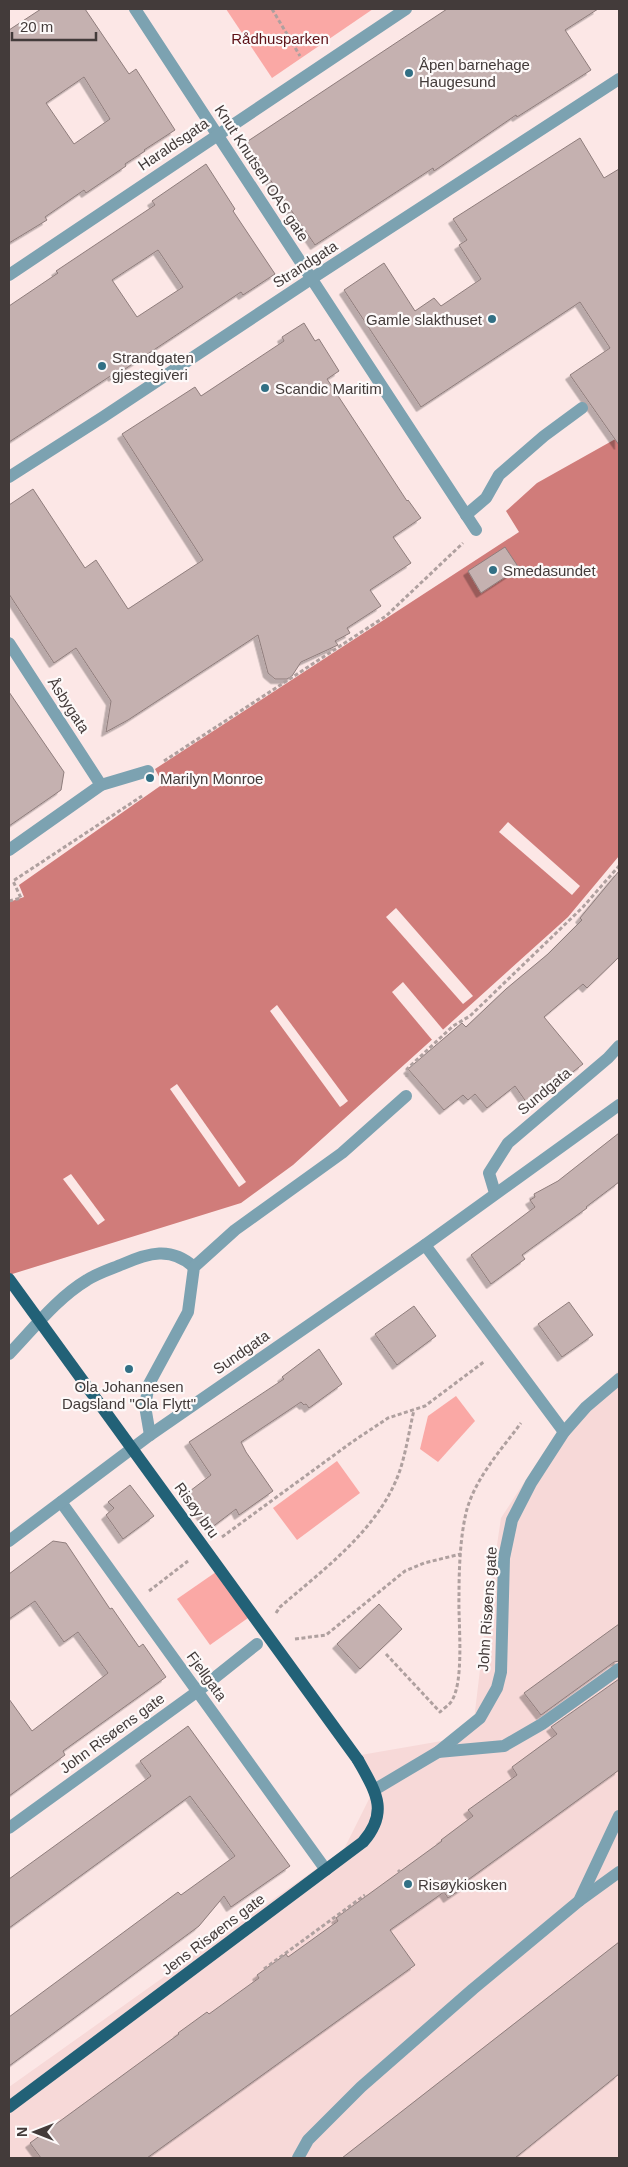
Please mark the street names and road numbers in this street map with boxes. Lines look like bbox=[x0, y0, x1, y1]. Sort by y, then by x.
street label: Knut Knutsen OAS gate bbox=[211, 102, 313, 244]
street label: Haraldsgata bbox=[135, 114, 212, 174]
street label: Strandgata bbox=[270, 237, 341, 291]
street label: Åsbygata bbox=[45, 674, 94, 736]
street label: Sundgata bbox=[514, 1063, 575, 1118]
street label: Sundgata bbox=[210, 1326, 273, 1377]
street label: Risøy bru bbox=[171, 1479, 223, 1541]
street label: John Risøens gate bbox=[474, 1546, 500, 1672]
street label: Fjellgata bbox=[183, 1648, 231, 1704]
street label: John Risøens gate bbox=[56, 1689, 168, 1777]
street label: Jens Risøens gate bbox=[158, 1890, 268, 1978]

